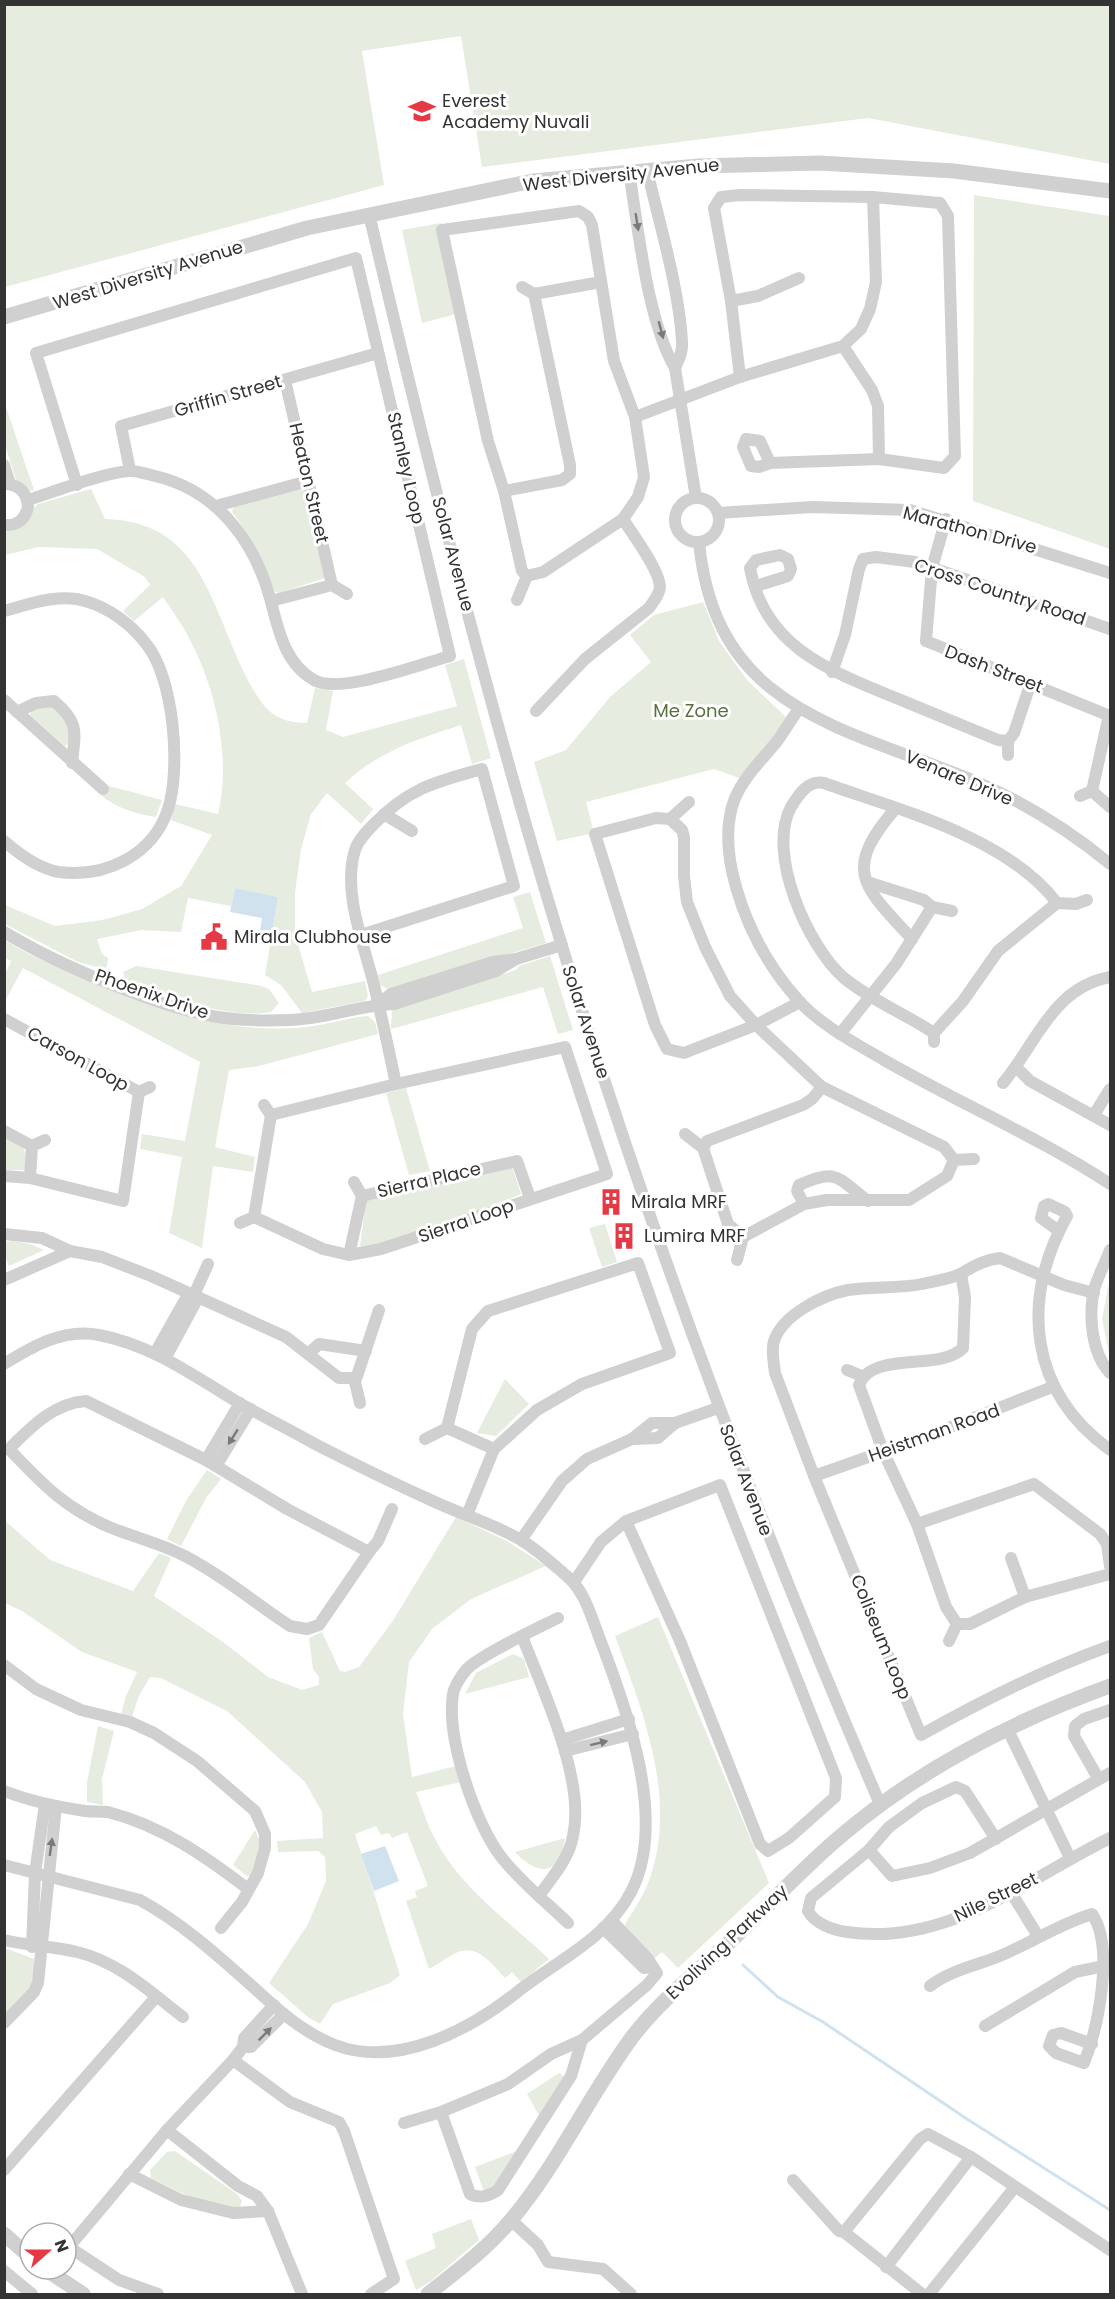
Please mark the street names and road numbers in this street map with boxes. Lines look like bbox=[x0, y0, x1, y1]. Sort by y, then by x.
street label: West Diversity Avenue bbox=[521, 152, 720, 197]
street label: West Diversity Avenue bbox=[50, 234, 246, 315]
street label: Griffin Street bbox=[171, 368, 284, 423]
street label: Stanley Loop bbox=[381, 409, 432, 526]
street label: Heaton Street bbox=[283, 420, 335, 546]
street label: Solar Avenue bbox=[426, 494, 481, 614]
street label: Marathon Drive bbox=[900, 500, 1040, 559]
street label: Cross Country Road bbox=[911, 552, 1089, 631]
street label: Dash Street bbox=[941, 638, 1047, 699]
street label: Venare Drive bbox=[901, 744, 1017, 811]
street label: Phoenix Drive bbox=[92, 962, 213, 1025]
street label: Solar Avenue bbox=[556, 962, 617, 1082]
street label: Carson Loop bbox=[23, 1020, 134, 1097]
street label: Sierra Place bbox=[375, 1155, 483, 1204]
street label: Sierra Loop bbox=[415, 1193, 517, 1249]
street label: Heistman Road bbox=[865, 1397, 1003, 1468]
street label: Solar Avenue bbox=[714, 1420, 779, 1539]
street label: Coliseum Loop bbox=[845, 1571, 918, 1703]
street label: Nile Street bbox=[950, 1866, 1042, 1928]
street label: Evoliving Parkway bbox=[660, 1878, 793, 2005]

